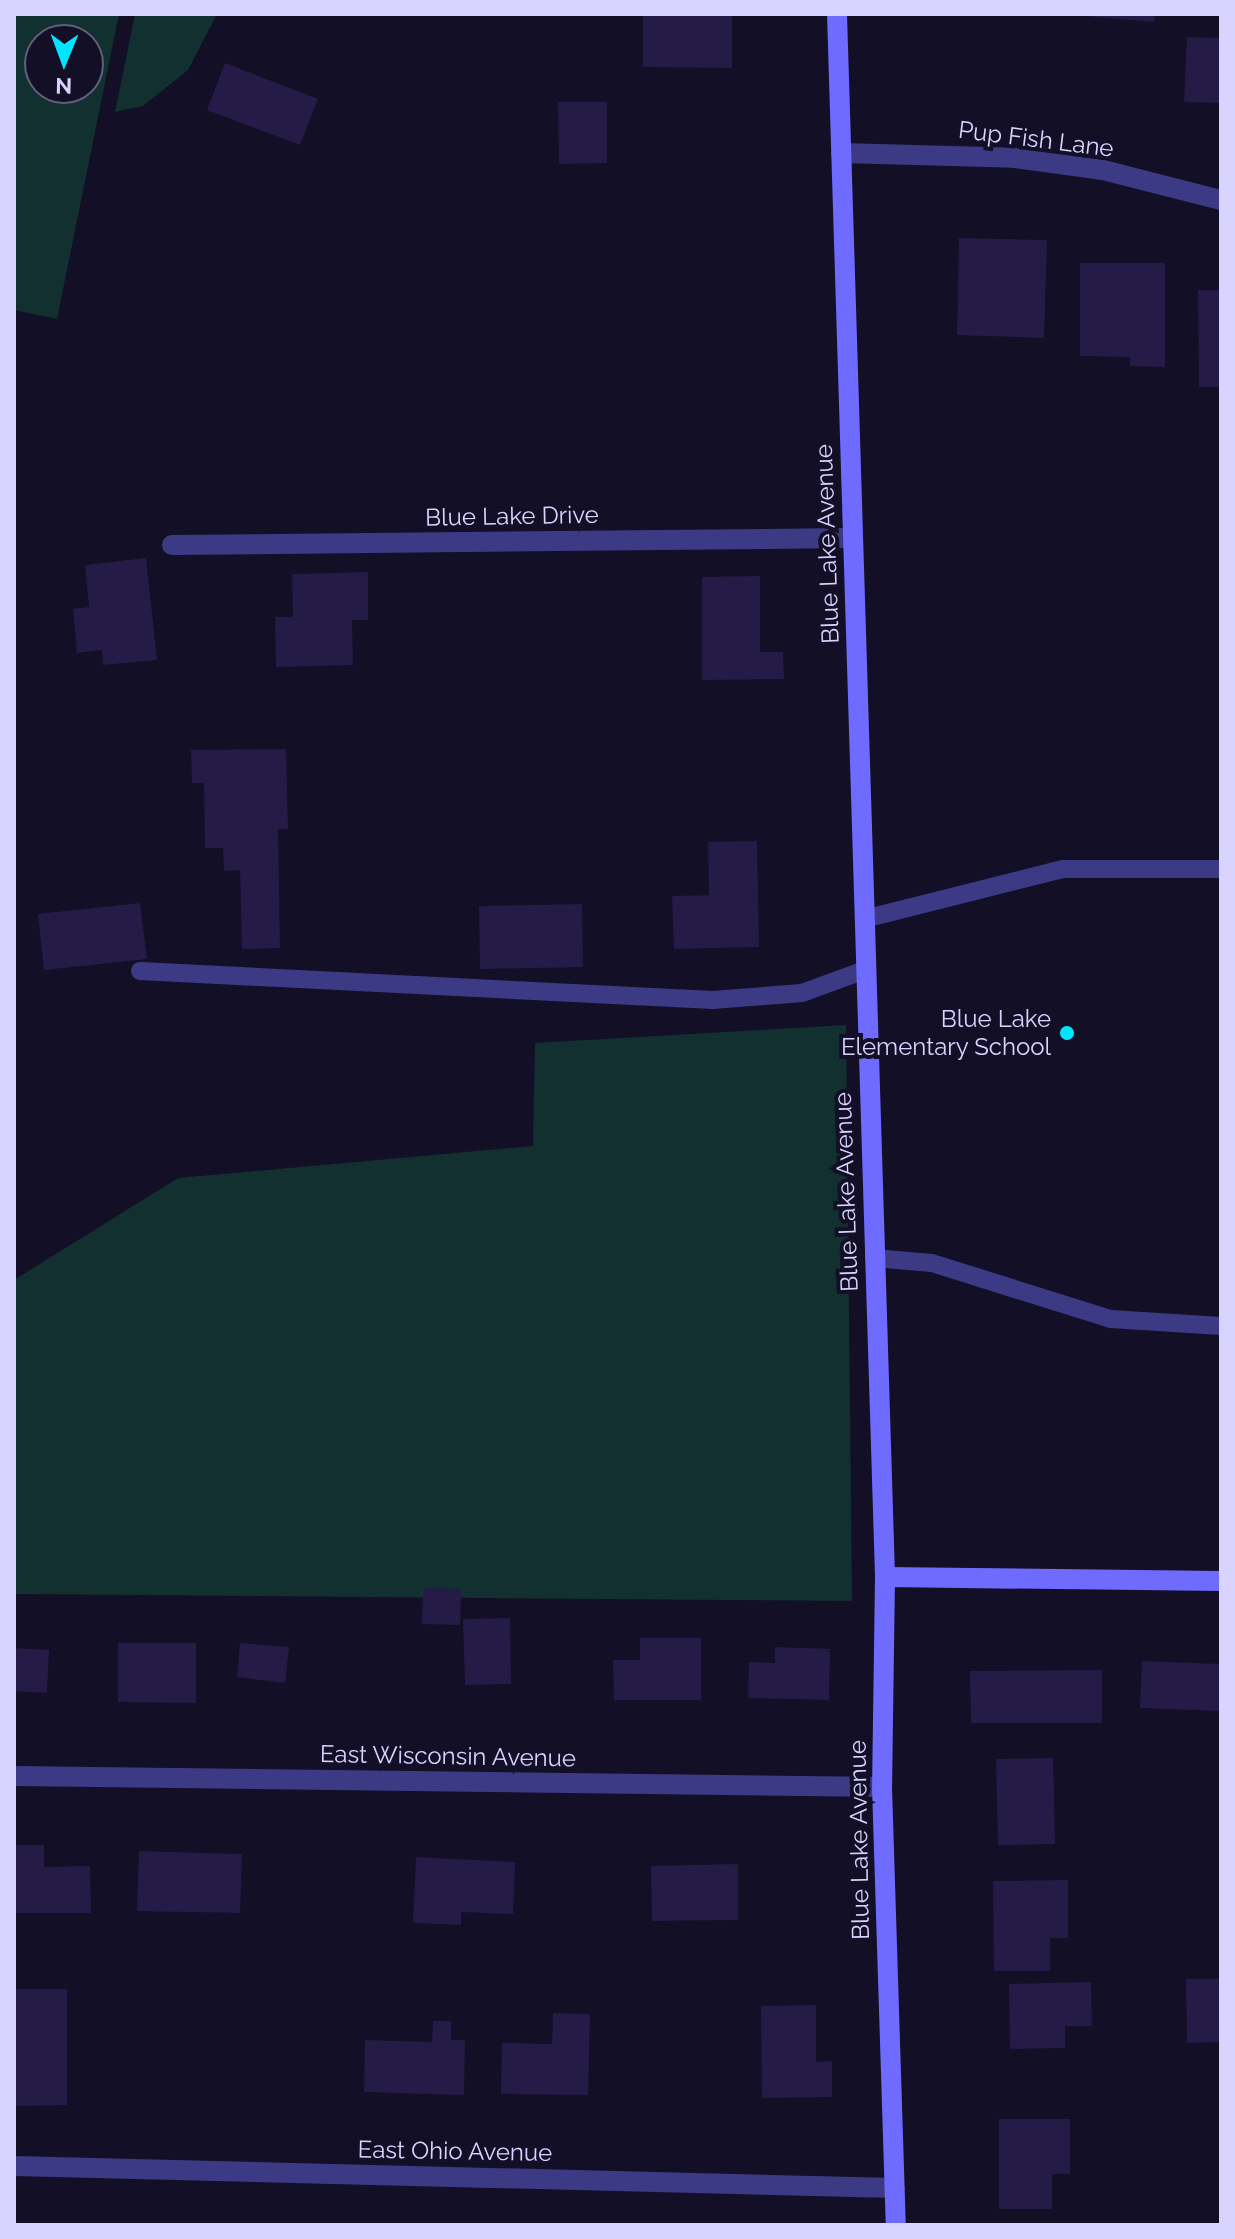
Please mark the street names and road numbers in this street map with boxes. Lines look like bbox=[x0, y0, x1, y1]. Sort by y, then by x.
street label: Pup Fish Lane bbox=[957, 115, 1115, 163]
street label: Blue Lake Avenue bbox=[809, 443, 845, 645]
street label: Blue Lake Drive bbox=[425, 500, 599, 532]
street label: Blue Lake Avenue bbox=[828, 1091, 864, 1293]
street label: East Wisconsin Avenue bbox=[319, 1739, 577, 1773]
street label: Blue Lake Avenue bbox=[843, 1739, 875, 1941]
street label: East Ohio Avenue bbox=[357, 2135, 553, 2167]

